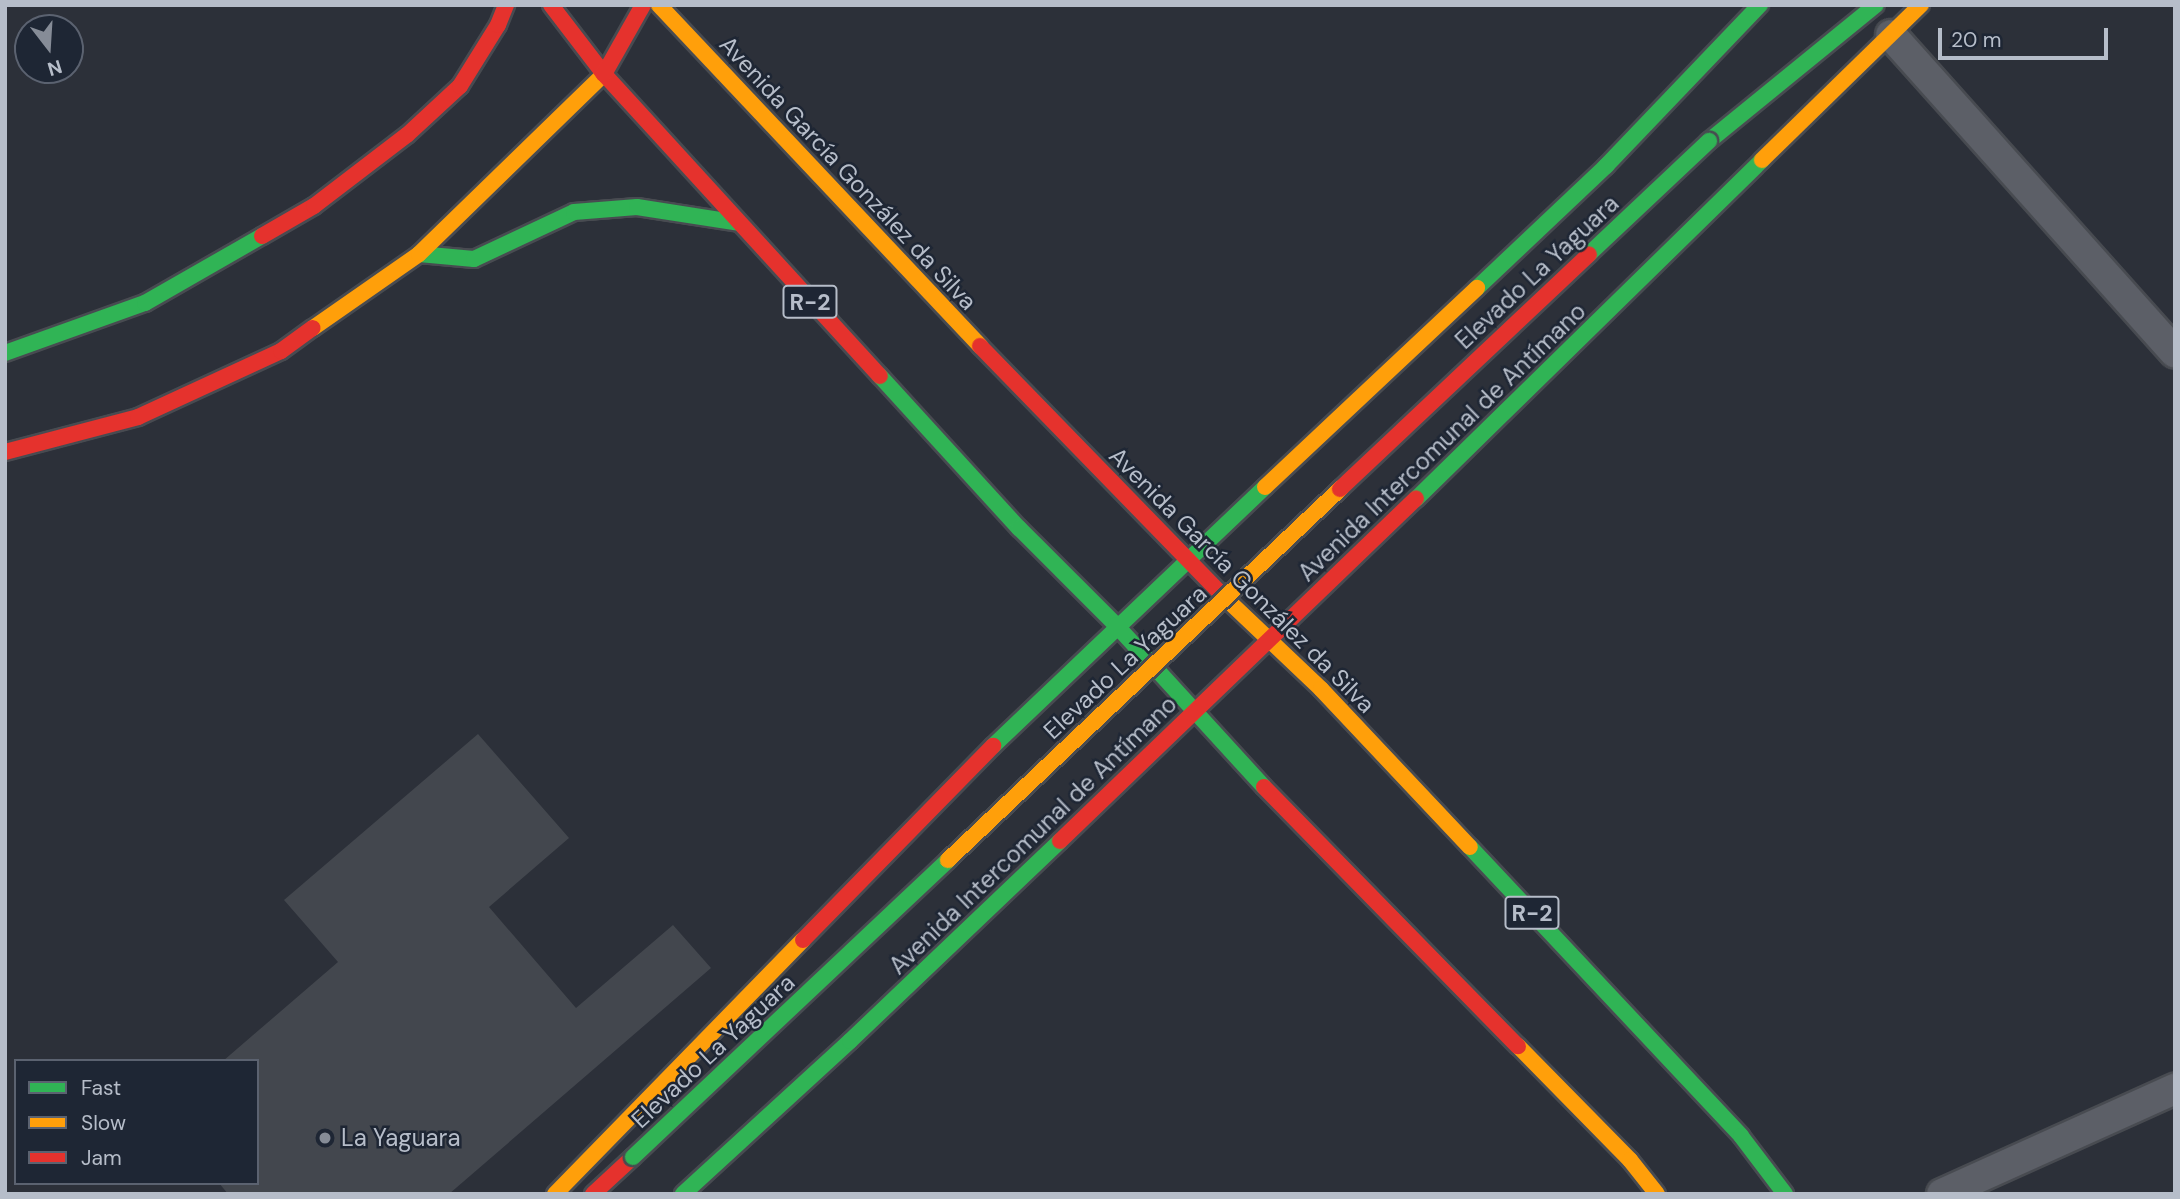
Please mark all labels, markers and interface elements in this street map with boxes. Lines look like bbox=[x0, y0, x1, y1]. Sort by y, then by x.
north arrow bbox=[14, 14, 84, 84]
scale bar bbox=[1942, 14, 2112, 58]
text: 20 m bbox=[1951, 26, 2002, 54]
street label: Avenida García González da Silva bbox=[713, 30, 983, 316]
text: N bbox=[44, 54, 65, 82]
street label: Elevado La Yaguara bbox=[1450, 189, 1624, 355]
road number: R-2 bbox=[782, 282, 838, 322]
street label: Avenida Intercomunal de Antímano bbox=[1292, 297, 1592, 587]
street label: Avenida García González da Silva bbox=[1103, 441, 1381, 719]
street label: Elevado La Yaguara bbox=[1038, 579, 1212, 745]
street label: Avenida Intercomunal de Antímano bbox=[883, 690, 1183, 980]
road number: R-2 bbox=[1504, 893, 1560, 932]
street label: Elevado La Yaguara bbox=[626, 968, 800, 1134]
legend bbox=[14, 1059, 259, 1185]
text: Fast bbox=[81, 1074, 121, 1102]
text: Slow bbox=[81, 1109, 126, 1137]
place label: La Yaguara bbox=[341, 1124, 460, 1152]
marker: La Yaguara bbox=[315, 1128, 335, 1148]
text: Jam bbox=[81, 1144, 122, 1172]

